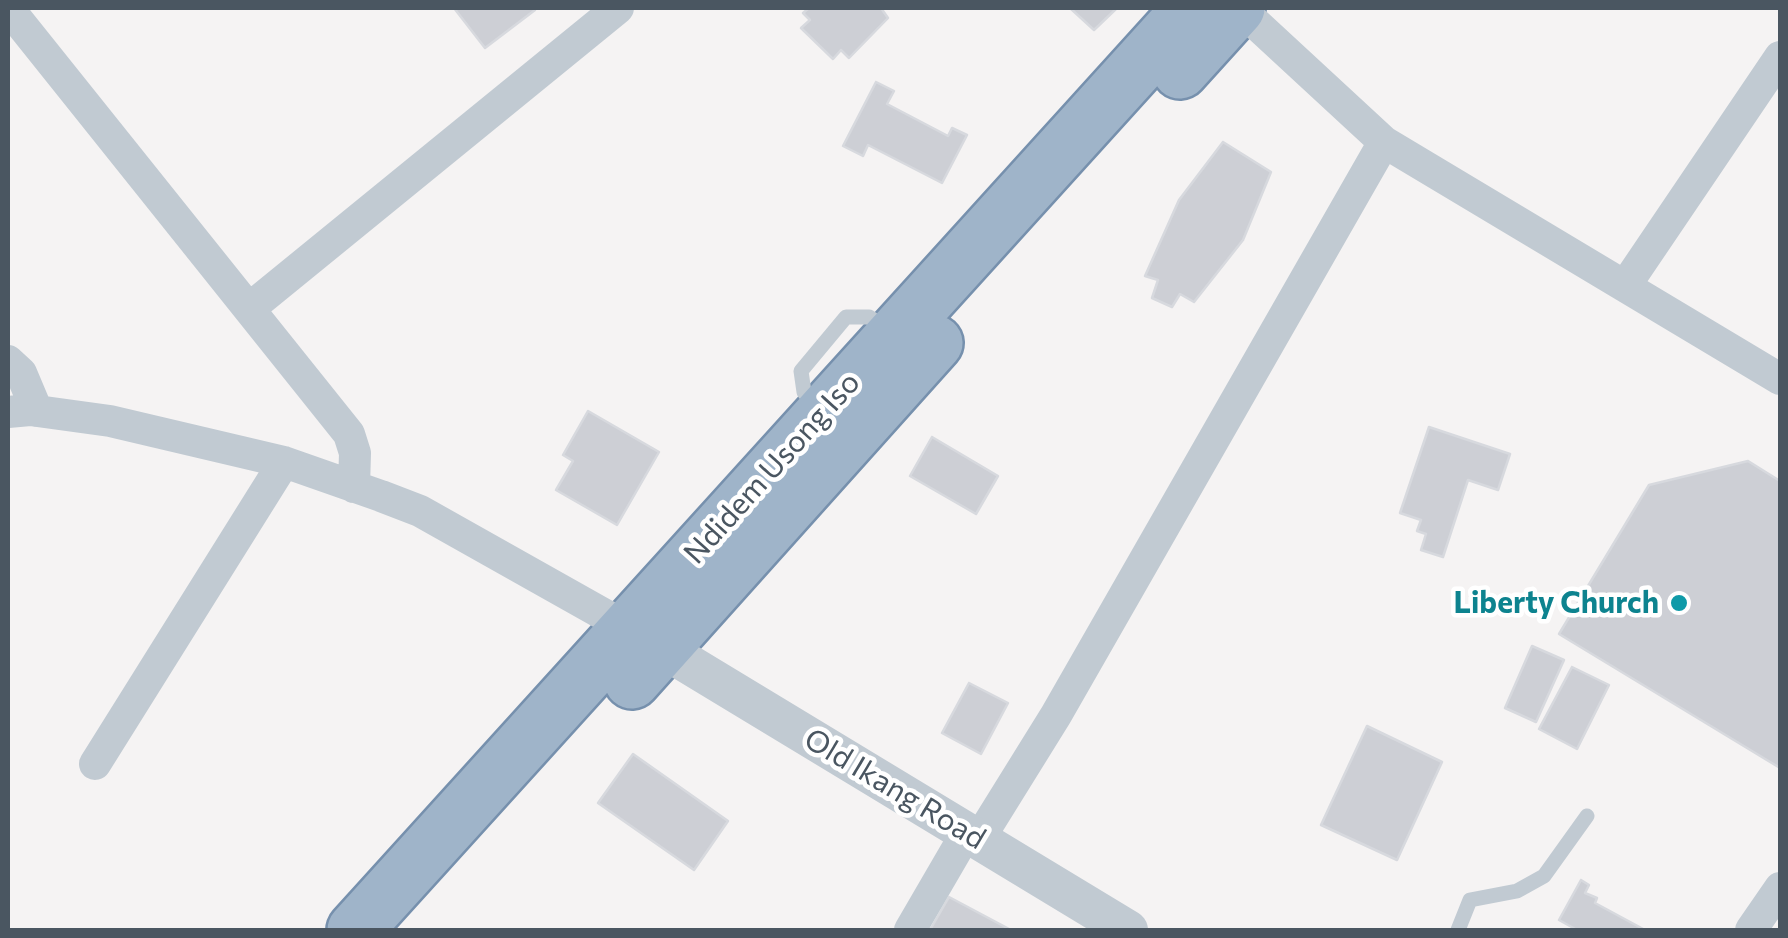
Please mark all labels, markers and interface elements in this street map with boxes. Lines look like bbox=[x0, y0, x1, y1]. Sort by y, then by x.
street label: Ndidem Usong Iso bbox=[677, 365, 867, 571]
place label: Liberty Church bbox=[1454, 585, 1659, 621]
marker: Liberty Church bbox=[1668, 592, 1690, 614]
street label: Old Ikang Road bbox=[798, 721, 992, 857]

